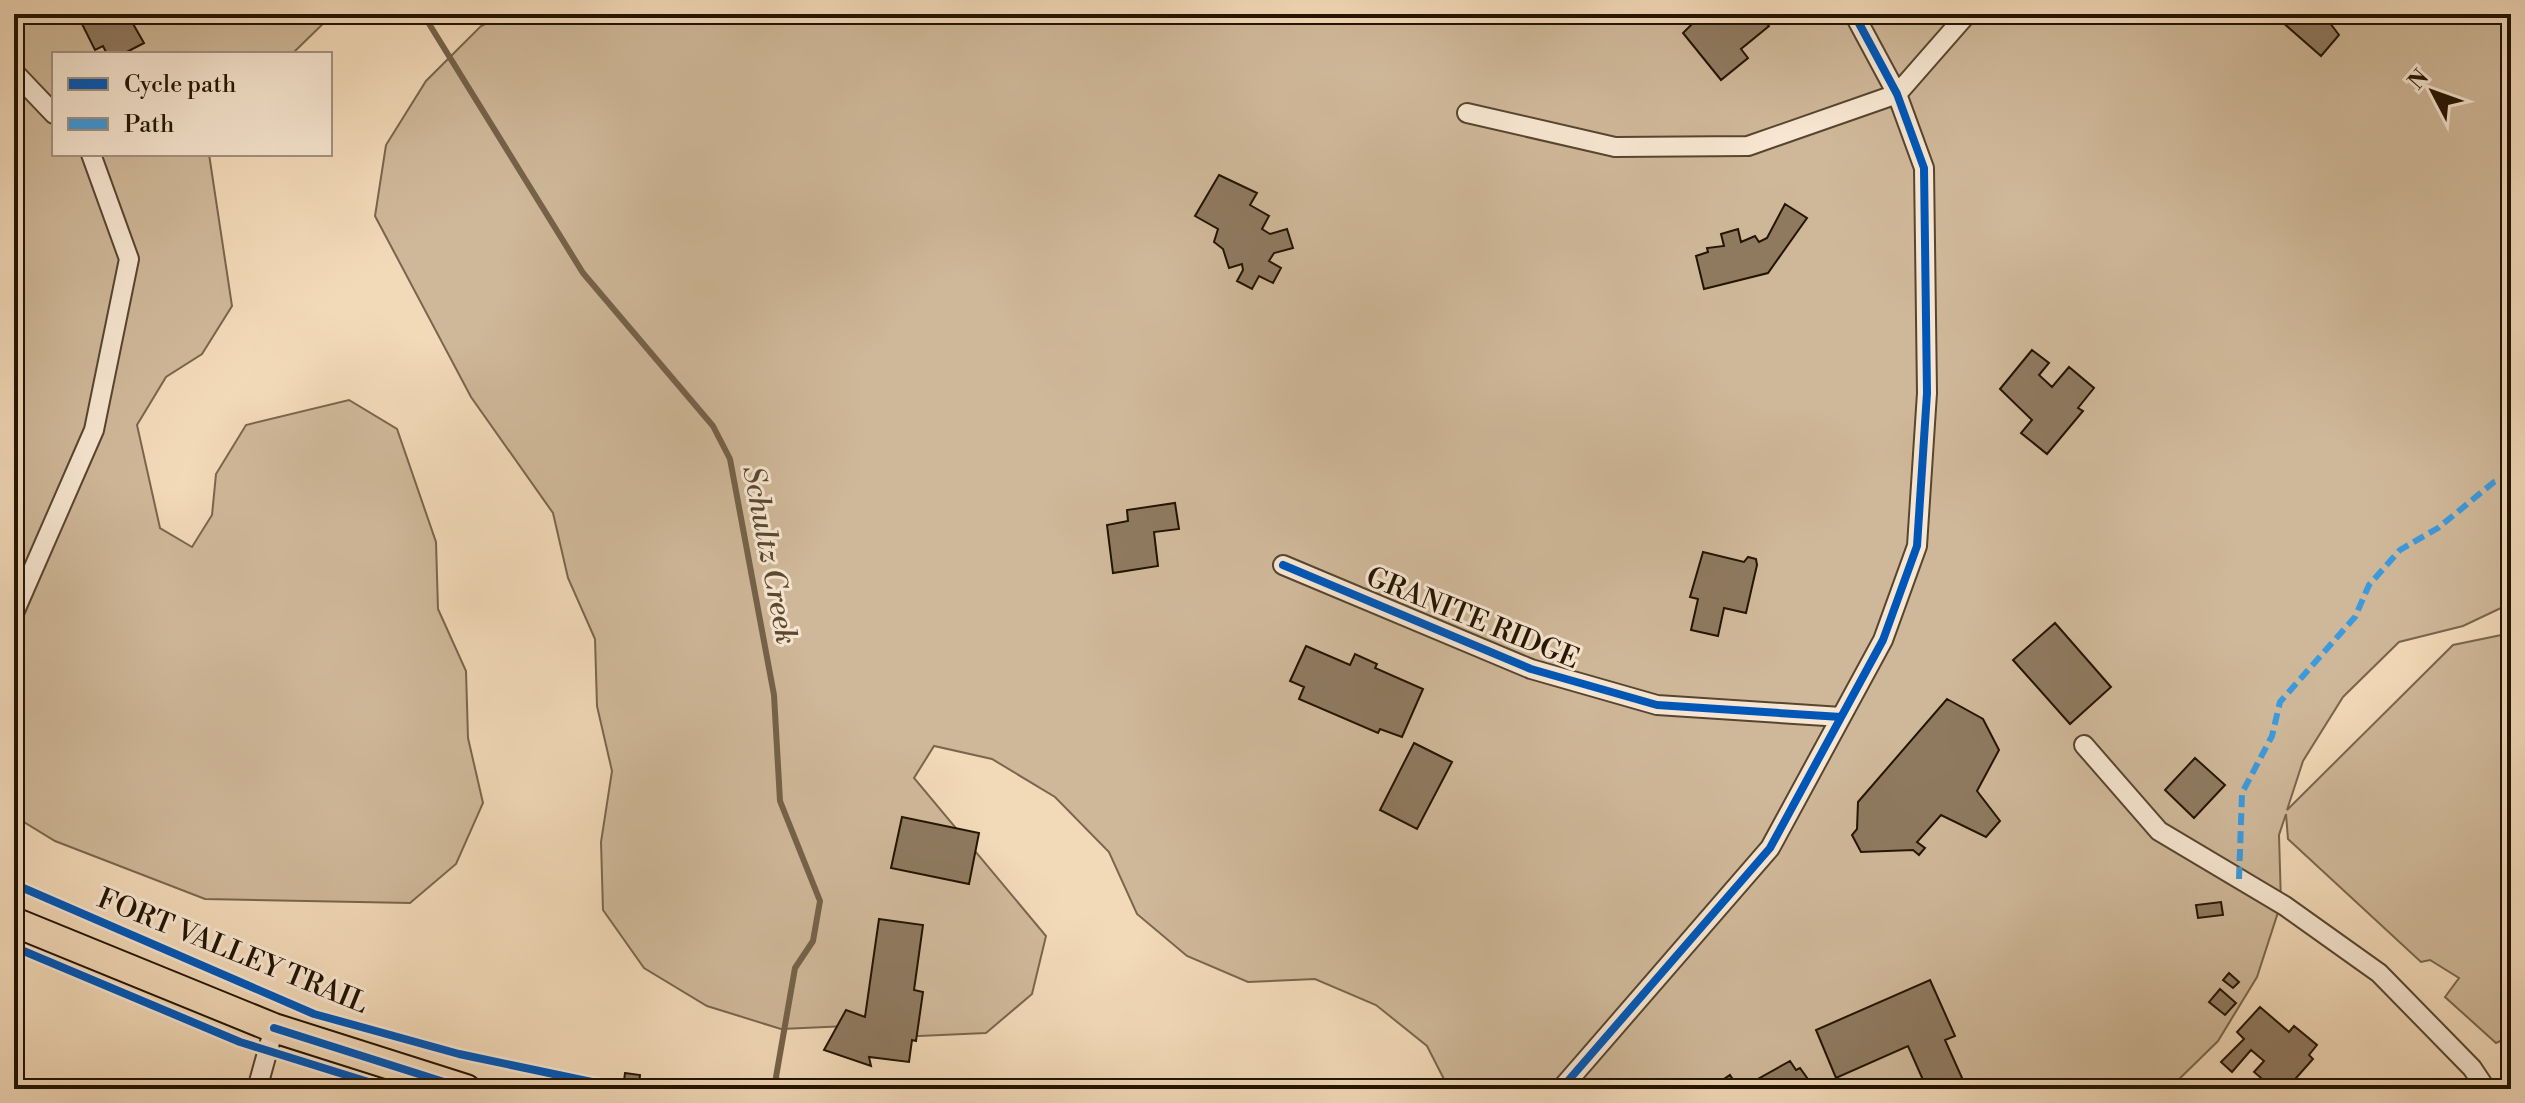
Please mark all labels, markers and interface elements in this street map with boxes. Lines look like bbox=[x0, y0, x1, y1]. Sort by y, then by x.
legend bbox=[52, 52, 332, 156]
north arrow bbox=[2393, 52, 2473, 132]
text: N bbox=[2403, 64, 2435, 95]
text: Cycle path bbox=[124, 70, 236, 100]
text: Path bbox=[124, 110, 174, 140]
water label: Schultz Creek bbox=[733, 463, 805, 648]
street label: GRANITE RIDGE bbox=[1361, 560, 1584, 677]
street label: FORT VALLEY TRAIL bbox=[92, 881, 373, 1022]

